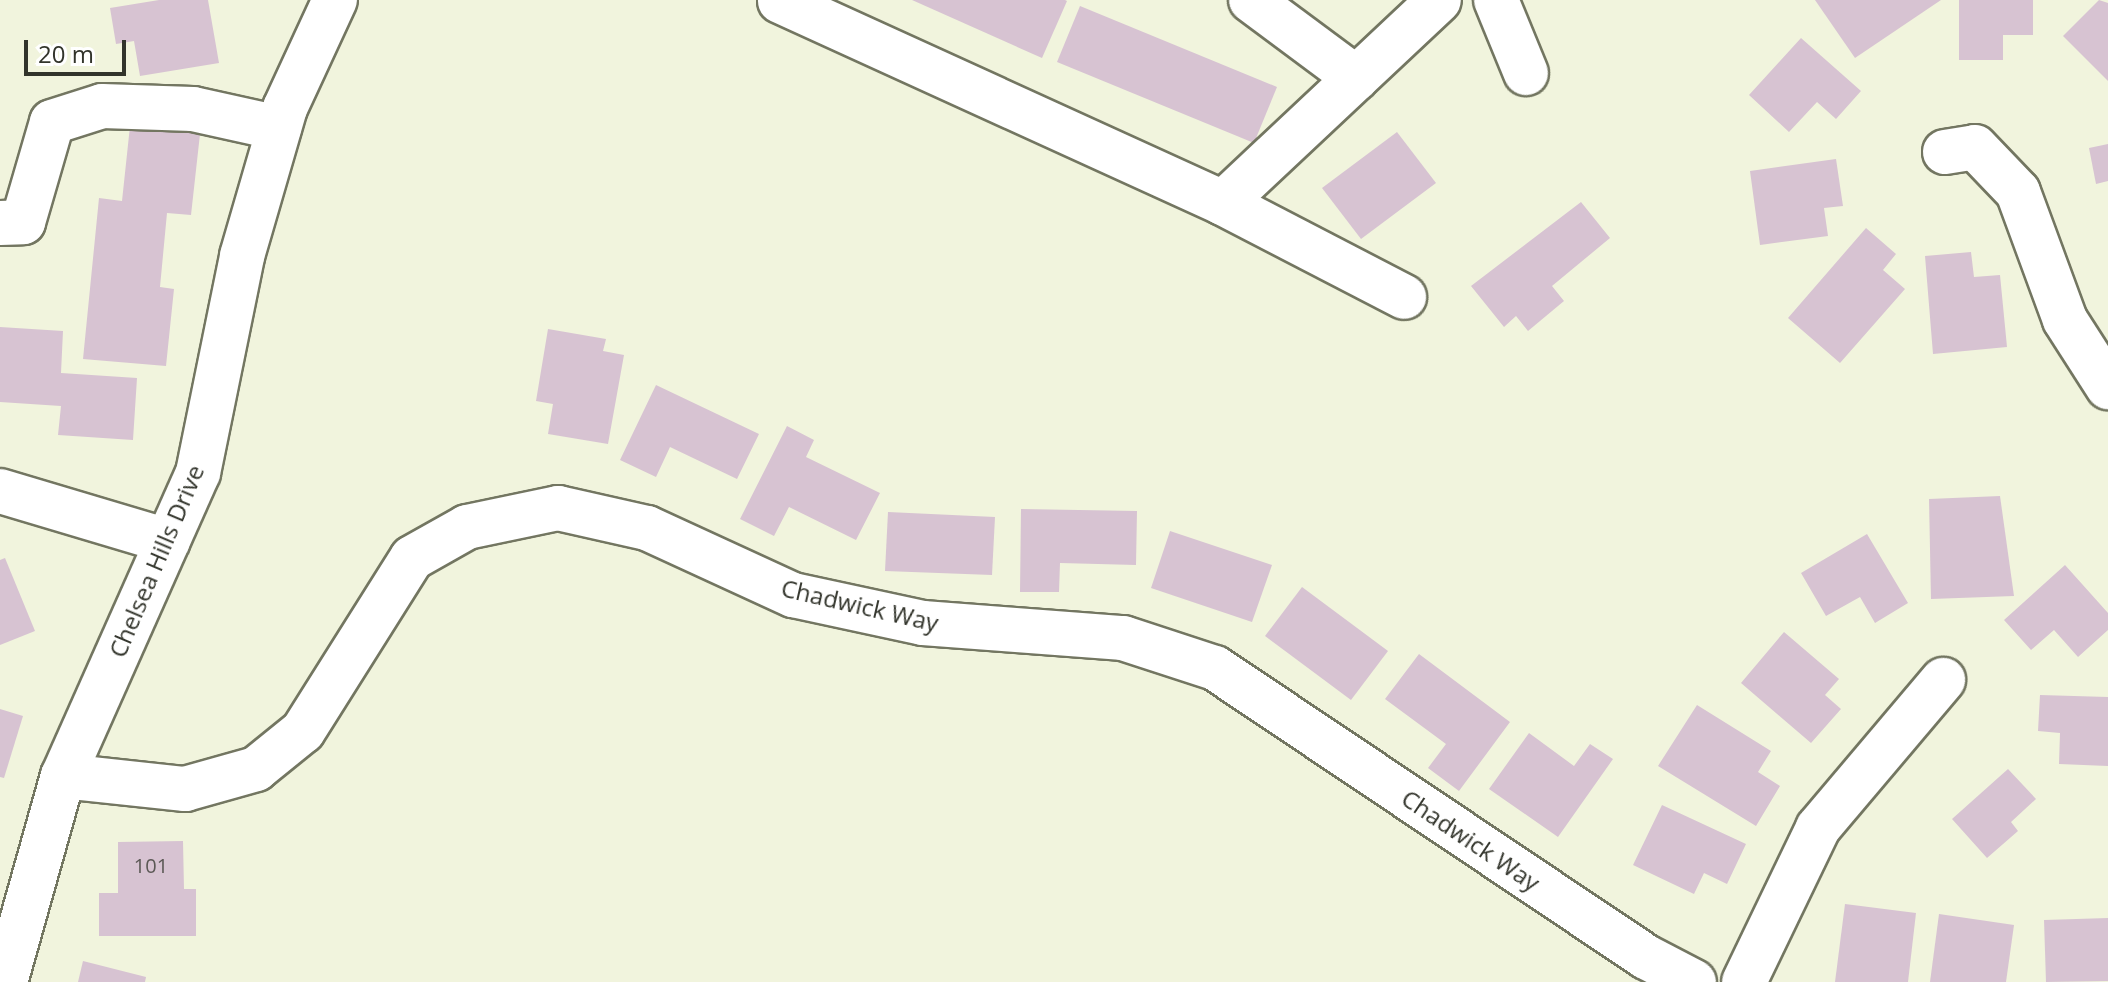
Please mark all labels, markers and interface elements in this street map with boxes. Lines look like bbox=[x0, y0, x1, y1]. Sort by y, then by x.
scale bar bbox=[28, 24, 130, 74]
text: 20 m bbox=[38, 37, 94, 70]
street label: Chelsea Hills Drive bbox=[102, 460, 210, 662]
street label: Chadwick Way bbox=[779, 573, 941, 637]
street label: Chadwick Way bbox=[1396, 783, 1546, 897]
house number: 101 bbox=[134, 853, 168, 877]

